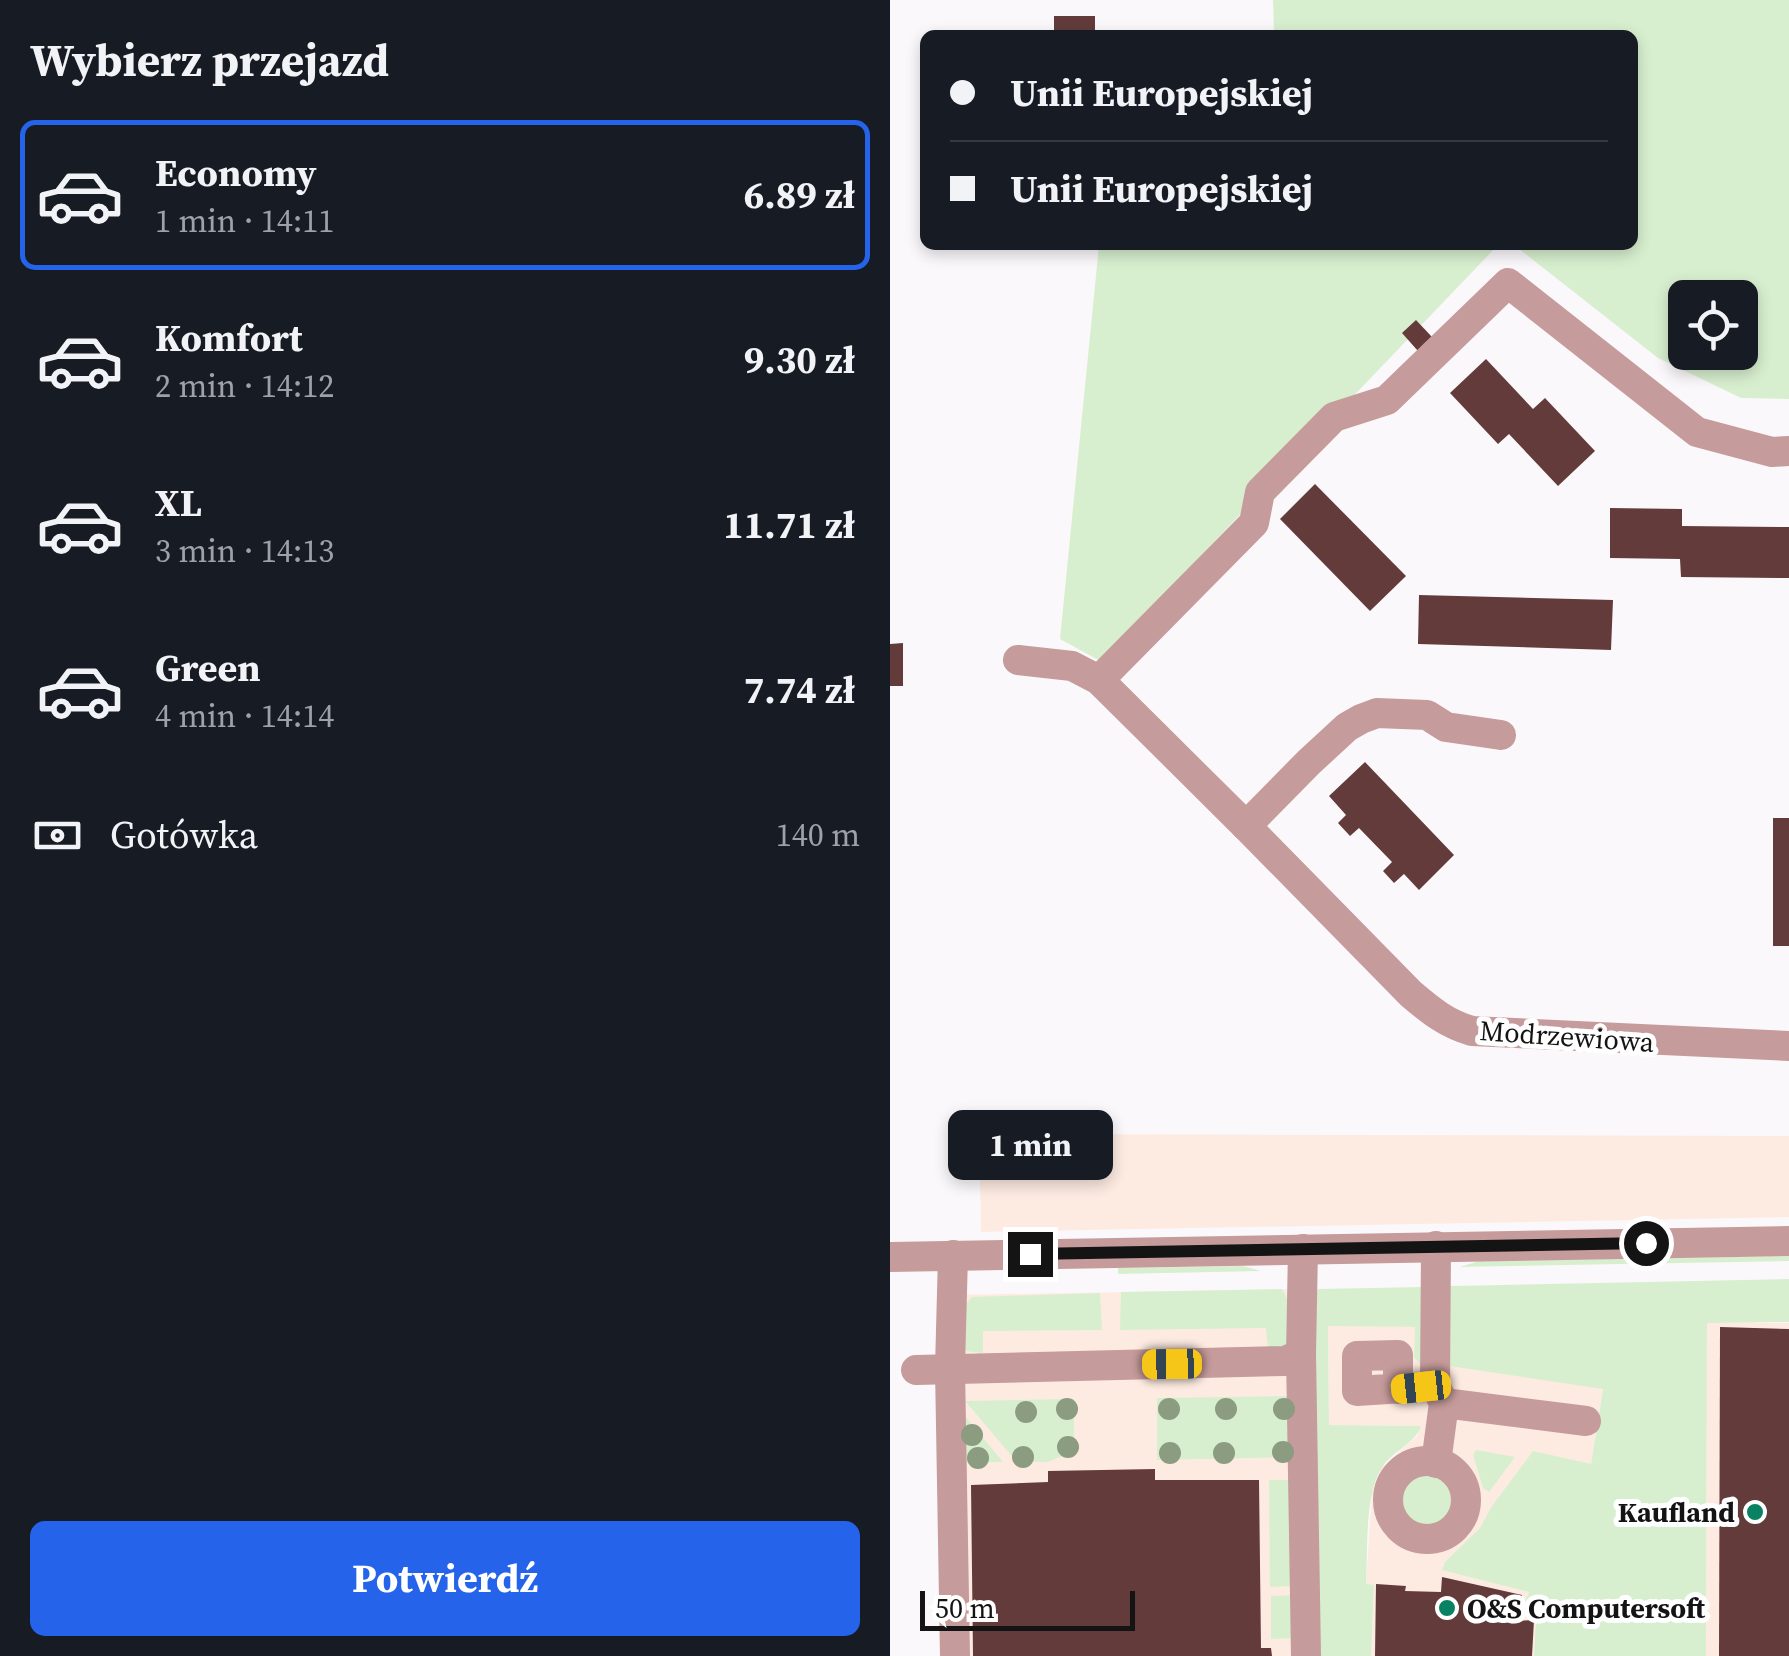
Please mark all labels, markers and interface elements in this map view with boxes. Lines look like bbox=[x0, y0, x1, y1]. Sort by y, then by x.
text: Wybierz przejazd bbox=[30, 29, 389, 91]
text: Unii Europejskiej bbox=[1010, 67, 1313, 119]
text: Economy bbox=[155, 147, 317, 199]
icon: car bbox=[35, 150, 125, 240]
text: Unii Europejskiej bbox=[1010, 163, 1313, 215]
text: 6.89 zł bbox=[744, 169, 855, 221]
text: 1 min · 14:11 bbox=[155, 199, 334, 243]
map controls bbox=[1668, 280, 1758, 370]
button: locate bbox=[1668, 280, 1758, 370]
text: Komfort bbox=[155, 312, 303, 364]
icon: car bbox=[35, 315, 125, 405]
text: 9.30 zł bbox=[744, 334, 855, 386]
text: 2 min · 14:12 bbox=[155, 364, 334, 408]
text: XL bbox=[155, 477, 202, 529]
icon: car bbox=[35, 480, 125, 570]
text: 11.71 zł bbox=[723, 499, 855, 551]
text: 3 min · 14:13 bbox=[155, 529, 334, 573]
text: Green bbox=[155, 642, 261, 694]
icon: car bbox=[35, 645, 125, 735]
text: 7.74 zł bbox=[744, 664, 855, 716]
text: 4 min · 14:14 bbox=[155, 694, 334, 738]
icon: cash bbox=[30, 808, 85, 863]
text: Gotówka bbox=[110, 809, 258, 861]
text: 140 m bbox=[776, 813, 860, 857]
street label: Modrzewiowa bbox=[1478, 1011, 1656, 1061]
callout: 1 min bbox=[948, 1109, 1112, 1179]
text: 1 min bbox=[989, 1123, 1072, 1167]
route start bbox=[1624, 1221, 1669, 1266]
route end bbox=[1008, 1232, 1053, 1277]
car bbox=[1142, 1348, 1202, 1380]
car bbox=[1390, 1369, 1452, 1405]
place label: Kaufland bbox=[1618, 1493, 1735, 1531]
marker: Kaufland bbox=[1744, 1501, 1766, 1523]
button: Potwierdź bbox=[30, 1521, 860, 1636]
scale bar bbox=[920, 1586, 1135, 1630]
text: 50 m bbox=[935, 1589, 995, 1627]
place label: O&S Computersoft bbox=[1467, 1589, 1706, 1627]
marker: O&S Computersoft bbox=[1436, 1597, 1458, 1619]

